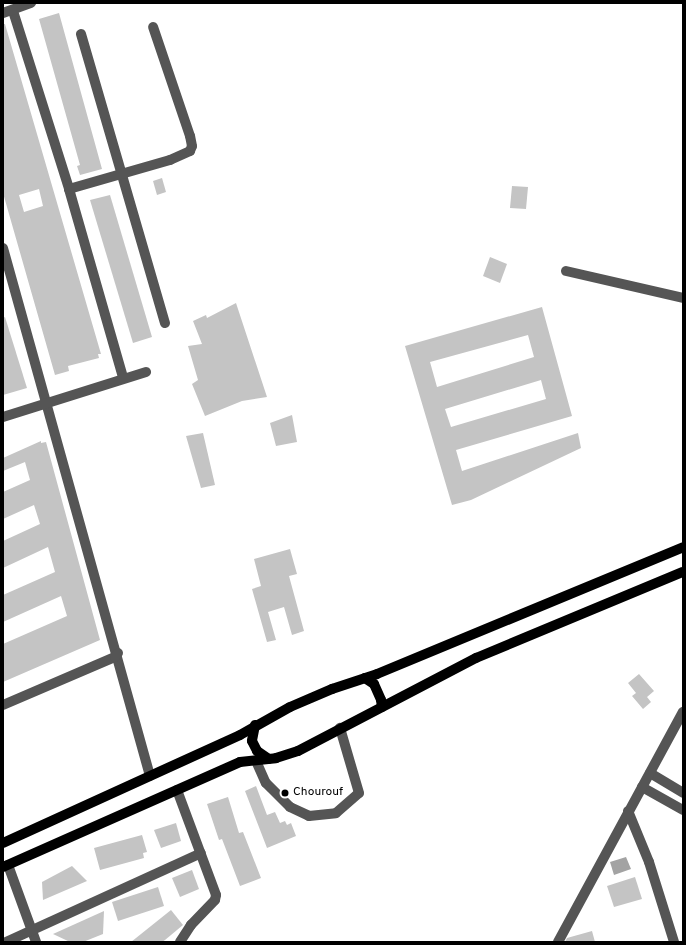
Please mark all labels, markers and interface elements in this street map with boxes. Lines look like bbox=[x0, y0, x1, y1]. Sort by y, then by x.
place label: Chourouf bbox=[293, 786, 343, 800]
marker: Chourouf bbox=[280, 788, 290, 798]

